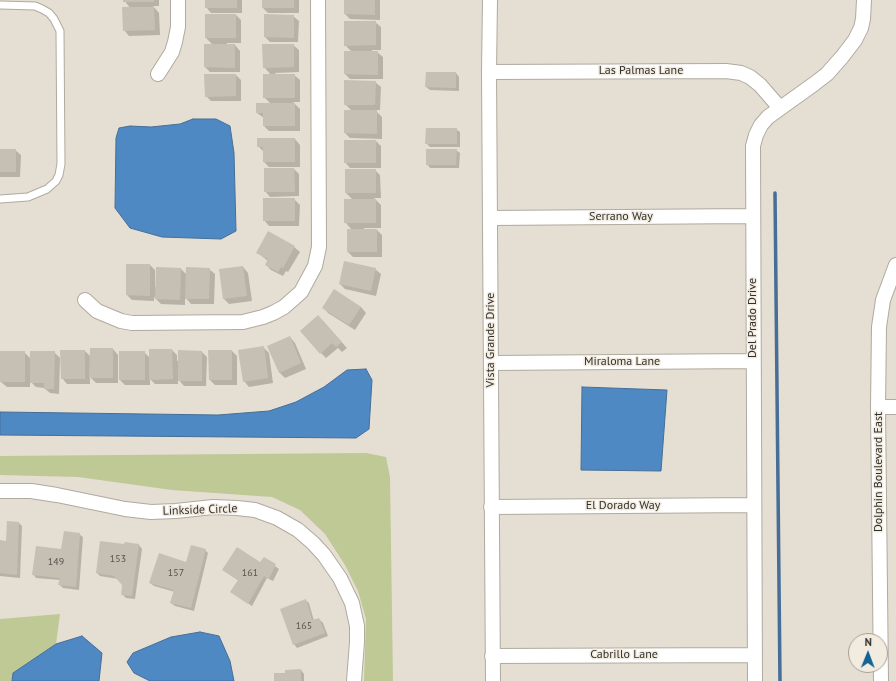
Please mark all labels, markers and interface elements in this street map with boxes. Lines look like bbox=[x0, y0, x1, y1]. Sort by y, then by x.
street label: Las Palmas Lane bbox=[599, 64, 683, 78]
street label: Serrano Way bbox=[589, 210, 653, 224]
street label: Del Prado Drive bbox=[746, 278, 760, 358]
street label: Vista Grande Drive bbox=[484, 293, 498, 387]
street label: Miraloma Lane bbox=[584, 355, 660, 369]
street label: Dolphin Boulevard East bbox=[872, 412, 886, 532]
street label: El Dorado Way bbox=[586, 499, 660, 513]
street label: Linkside Circle bbox=[162, 501, 238, 519]
house number: 153 bbox=[110, 553, 126, 565]
house number: 149 bbox=[48, 556, 64, 568]
house number: 157 bbox=[168, 567, 184, 579]
house number: 161 bbox=[242, 567, 258, 579]
house number: 165 bbox=[296, 620, 312, 632]
north arrow bbox=[848, 633, 888, 673]
text: N bbox=[864, 635, 872, 649]
street label: Cabrillo Lane bbox=[590, 648, 658, 662]

